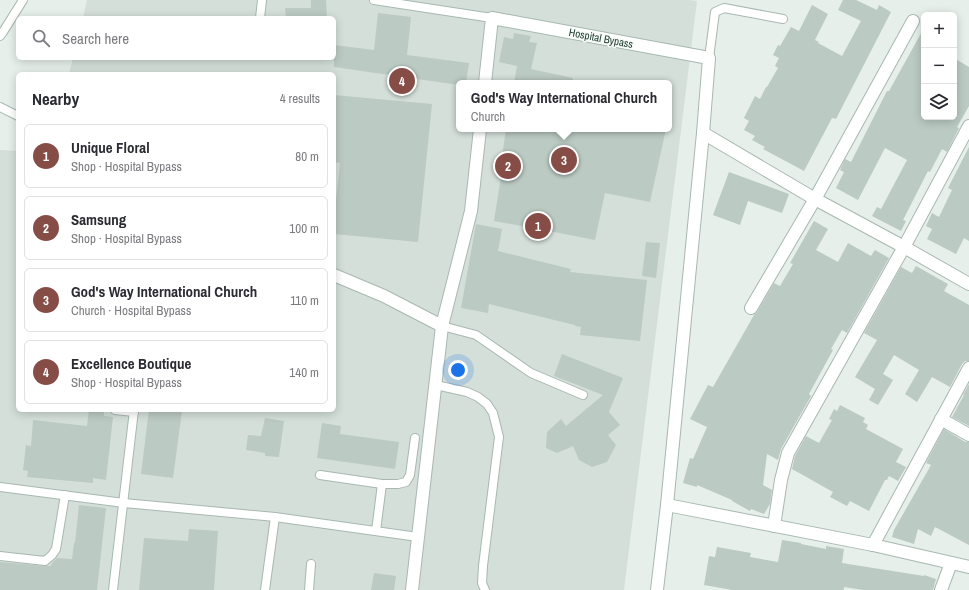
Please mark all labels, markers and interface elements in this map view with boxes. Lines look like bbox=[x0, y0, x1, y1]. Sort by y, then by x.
map controls bbox=[921, 12, 957, 120]
button: + bbox=[921, 12, 957, 48]
search box bbox=[16, 16, 336, 60]
street label: Hospital Bypass bbox=[568, 25, 635, 51]
icon: search bbox=[30, 27, 52, 49]
text: Search here bbox=[62, 28, 129, 49]
button: − bbox=[921, 48, 957, 84]
pin: 4 bbox=[389, 66, 415, 96]
popup bbox=[456, 80, 672, 132]
button: layers bbox=[921, 84, 957, 120]
text: Nearby bbox=[32, 87, 79, 110]
text: God's Way International Church bbox=[471, 87, 657, 108]
text: 4 results bbox=[280, 90, 320, 107]
text: Church bbox=[471, 108, 505, 125]
text: Unique Floral bbox=[71, 137, 150, 158]
pin: 3 bbox=[551, 145, 577, 175]
text: 1 bbox=[43, 148, 49, 165]
text: 80 m bbox=[295, 148, 319, 165]
pin: 2 bbox=[495, 151, 521, 181]
text: Shop · Hospital Bypass bbox=[71, 158, 182, 175]
text: Samsung bbox=[71, 209, 126, 230]
pin: 1 bbox=[525, 211, 551, 241]
text: 2 bbox=[43, 220, 49, 237]
text: 100 m bbox=[289, 220, 319, 237]
text: Shop · Hospital Bypass bbox=[71, 230, 182, 247]
text: God's Way International Church bbox=[71, 281, 257, 302]
text: 3 bbox=[43, 292, 49, 309]
text: 110 m bbox=[290, 292, 319, 309]
text: Church · Hospital Bypass bbox=[71, 302, 191, 319]
text: Excellence Boutique bbox=[71, 353, 191, 374]
your location bbox=[448, 360, 468, 380]
text: 4 bbox=[43, 364, 49, 381]
text: 140 m bbox=[289, 364, 319, 381]
text: Shop · Hospital Bypass bbox=[71, 374, 182, 391]

